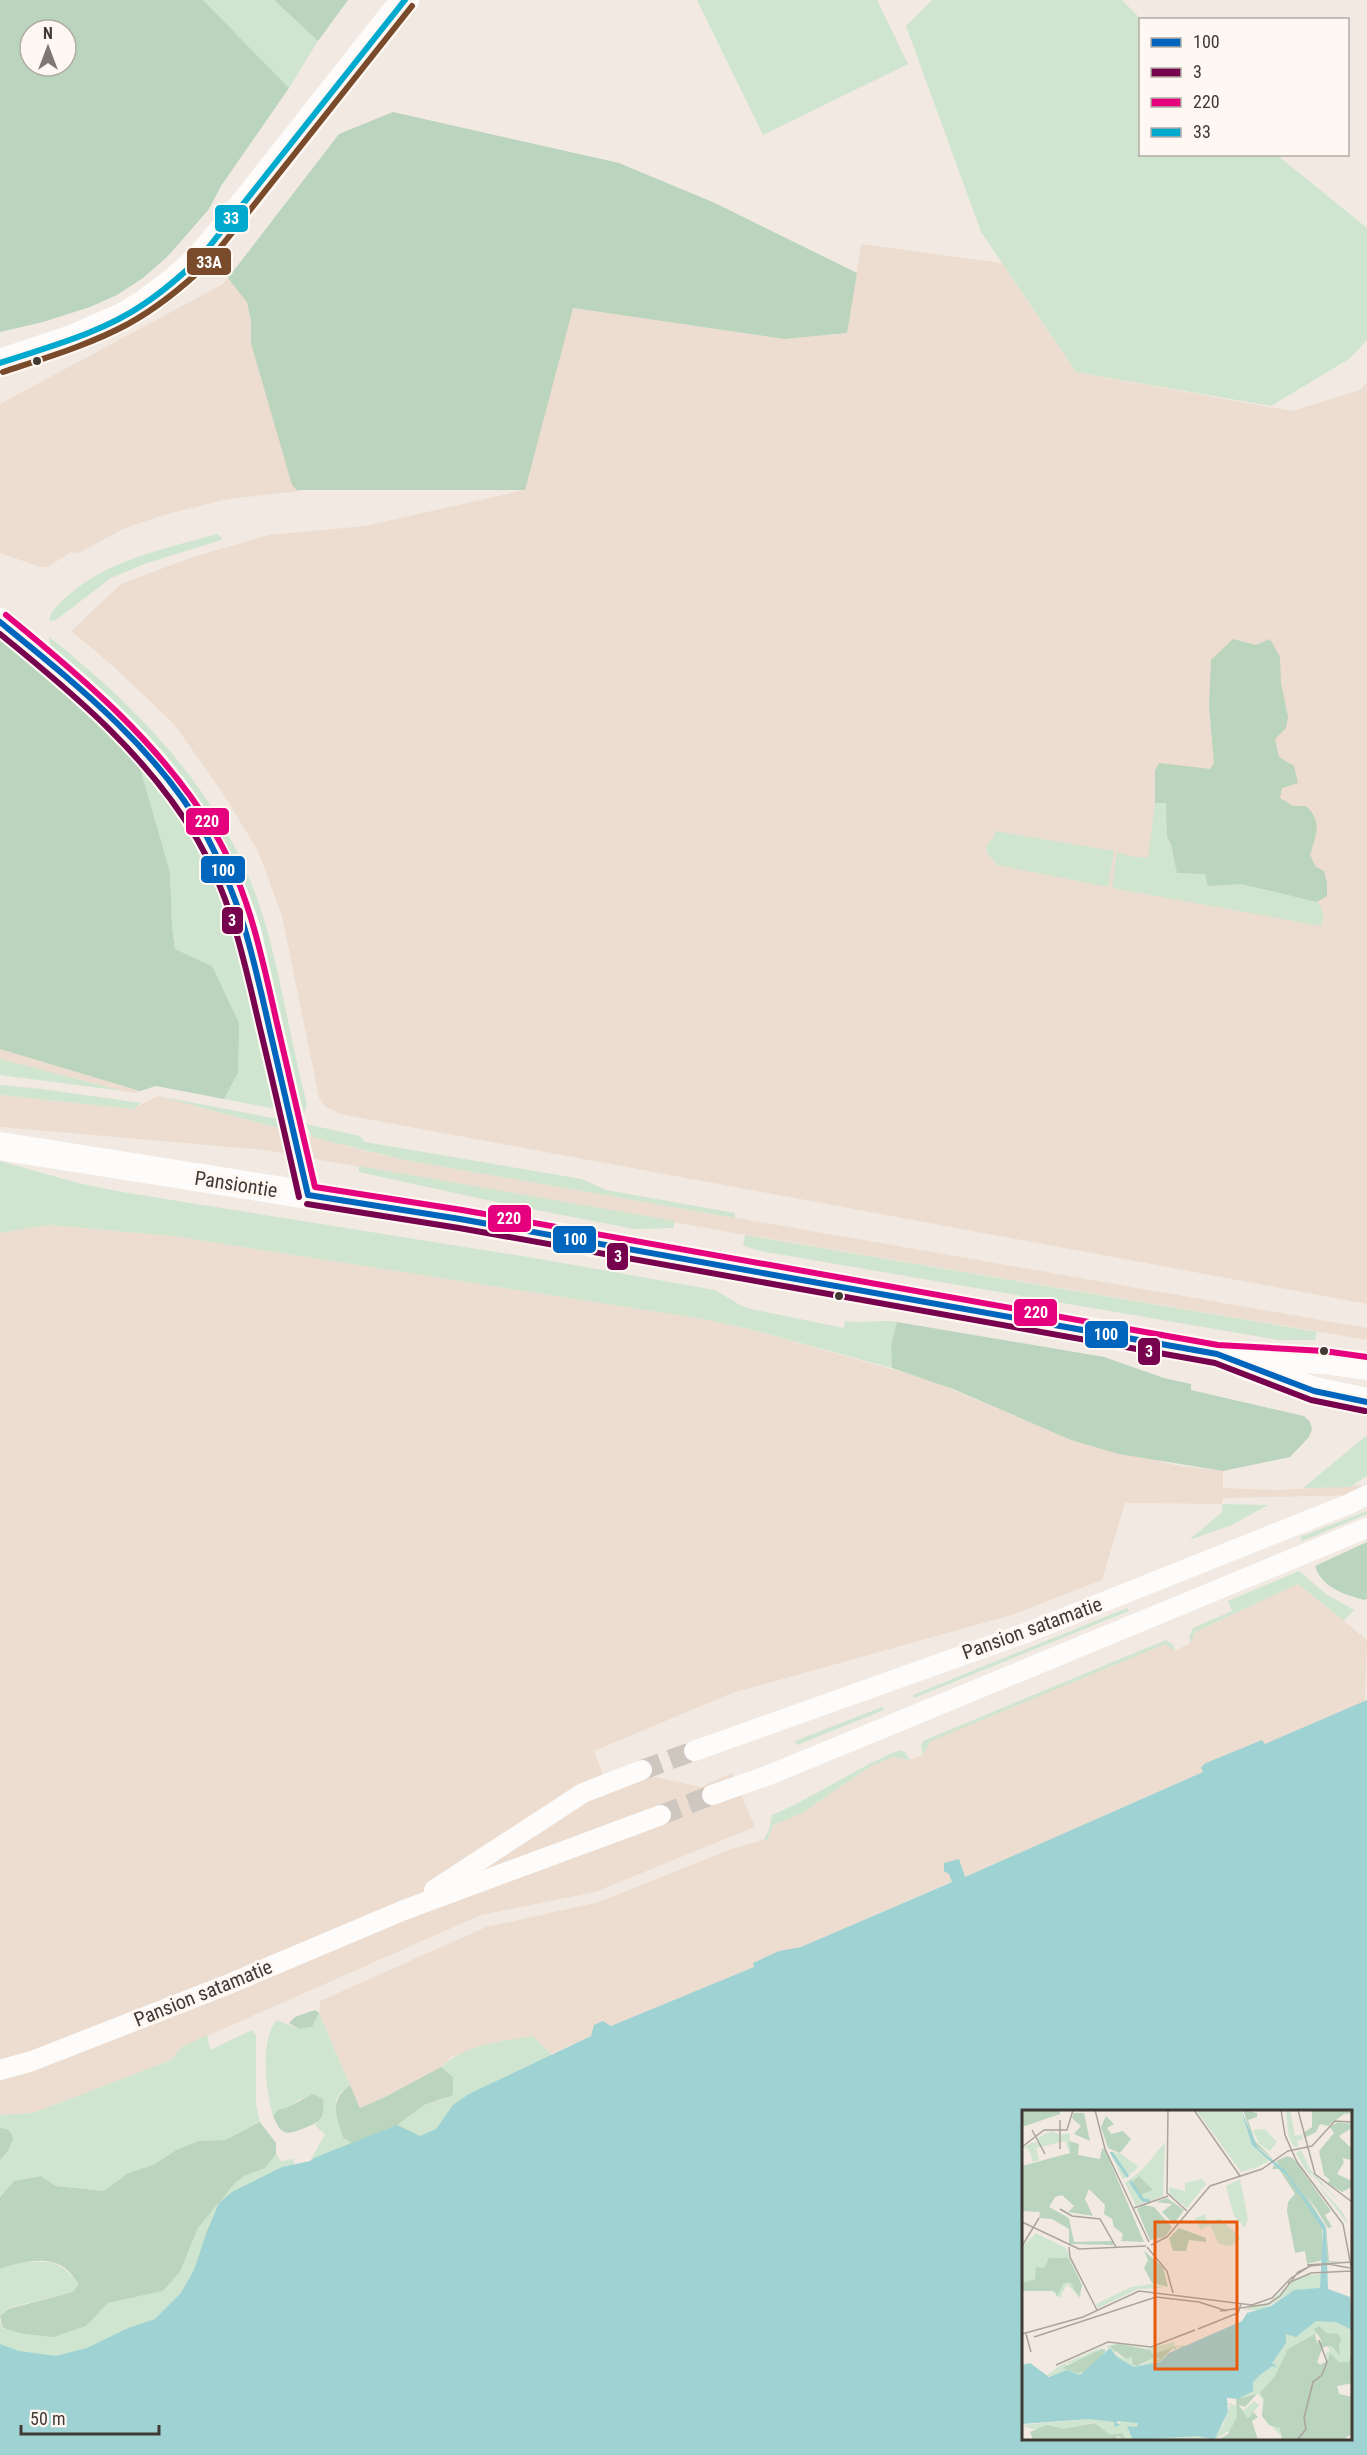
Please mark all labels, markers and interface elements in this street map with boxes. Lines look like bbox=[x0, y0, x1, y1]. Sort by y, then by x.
north arrow bbox=[18, 18, 78, 78]
legend bbox=[1139, 18, 1349, 156]
text: N bbox=[43, 24, 53, 43]
text: 100 bbox=[1193, 31, 1220, 52]
text: 3 bbox=[1193, 61, 1202, 82]
text: 220 bbox=[1193, 91, 1220, 112]
text: 33 bbox=[1193, 121, 1211, 142]
line badge: 33 bbox=[214, 204, 249, 233]
text: 33 bbox=[223, 209, 239, 228]
line badge: 33A bbox=[186, 247, 232, 276]
text: 33A bbox=[196, 253, 222, 272]
unlabelled marker bbox=[31, 355, 43, 367]
line badge: 220 bbox=[185, 807, 230, 836]
text: 220 bbox=[195, 812, 219, 831]
line badge: 100 bbox=[200, 855, 246, 884]
text: 100 bbox=[211, 861, 235, 880]
line badge: 3 bbox=[221, 906, 244, 935]
text: 3 bbox=[228, 911, 236, 930]
street label: Pansiontie bbox=[193, 1166, 279, 1202]
line badge: 220 bbox=[487, 1204, 532, 1233]
text: 220 bbox=[497, 1209, 521, 1228]
line badge: 100 bbox=[552, 1225, 597, 1254]
text: 100 bbox=[563, 1230, 587, 1249]
line badge: 3 bbox=[606, 1242, 629, 1271]
text: 3 bbox=[614, 1247, 622, 1266]
unlabelled marker bbox=[833, 1290, 845, 1302]
line badge: 220 bbox=[1013, 1298, 1058, 1327]
text: 220 bbox=[1024, 1303, 1048, 1322]
line badge: 100 bbox=[1084, 1320, 1129, 1349]
text: 100 bbox=[1094, 1325, 1118, 1344]
line badge: 3 bbox=[1137, 1337, 1161, 1366]
text: 3 bbox=[1145, 1342, 1153, 1361]
unlabelled marker bbox=[1318, 1345, 1330, 1357]
street label: Pansion satamatie bbox=[959, 1592, 1105, 1664]
street label: Pansion satamatie bbox=[130, 1954, 276, 2032]
inset map bbox=[1022, 2110, 1352, 2440]
scale bar bbox=[21, 2398, 159, 2436]
text: 50 m bbox=[30, 2408, 65, 2429]

